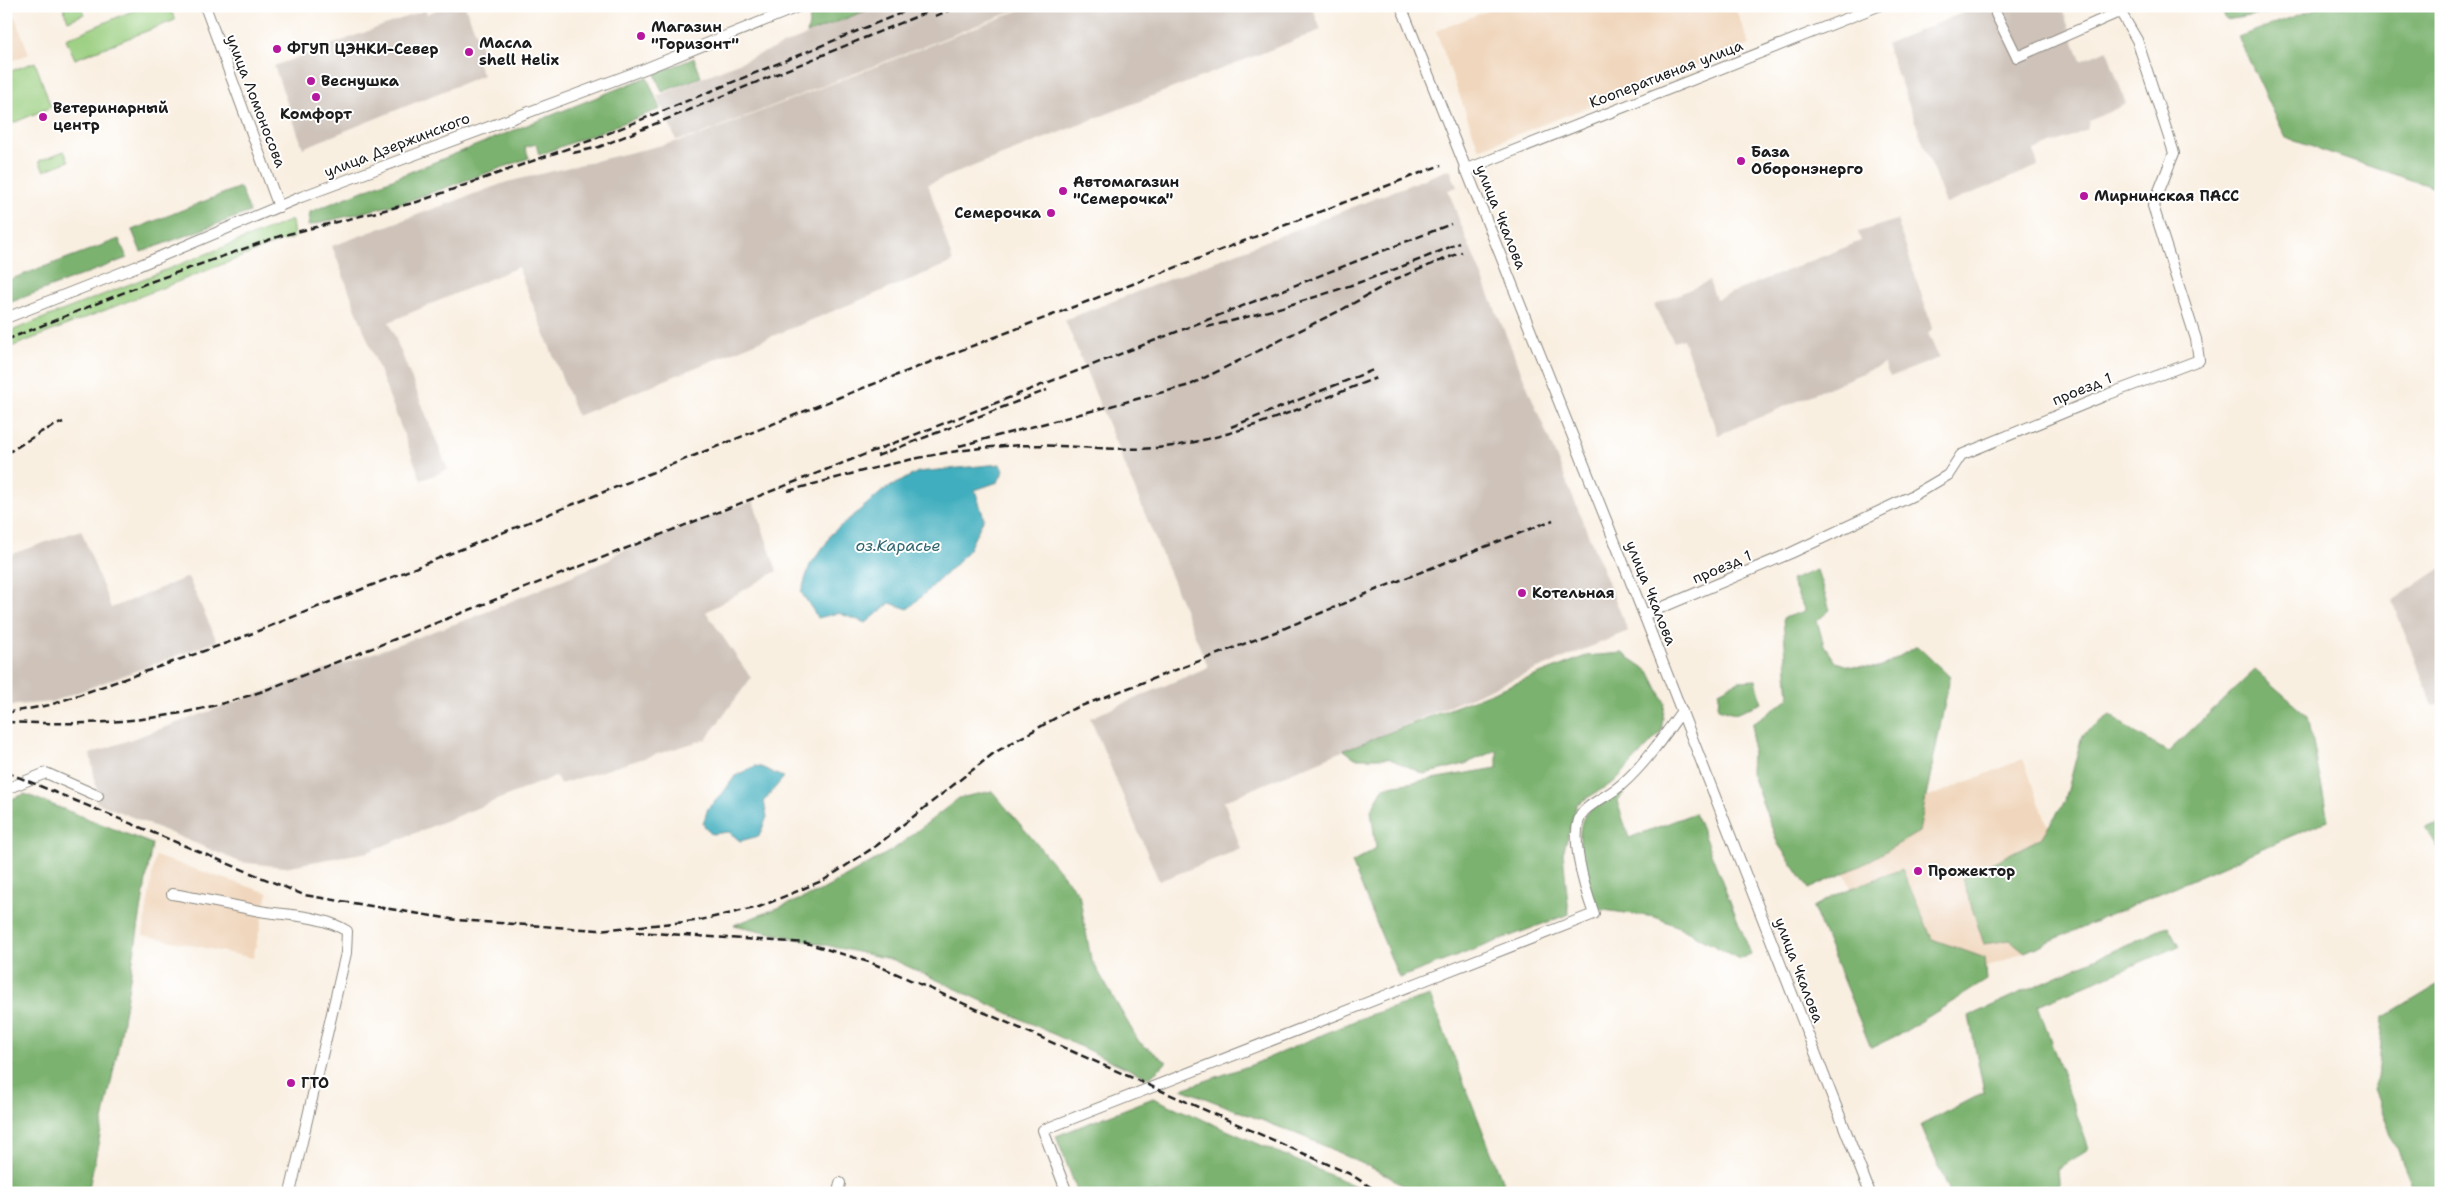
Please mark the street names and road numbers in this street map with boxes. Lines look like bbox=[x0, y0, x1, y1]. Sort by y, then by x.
street label: улица Ломоносова bbox=[221, 31, 291, 171]
street label: Кооперативная улица bbox=[1586, 35, 1746, 113]
street label: улица Дзержинского bbox=[321, 108, 473, 182]
street label: улица Чкалова bbox=[1471, 162, 1531, 273]
street label: проезд 1 bbox=[2049, 368, 2115, 410]
street label: улица Чкалова bbox=[1621, 538, 1681, 649]
street label: проезд 1 bbox=[1689, 546, 1755, 588]
street label: улица Чкалова bbox=[1770, 915, 1828, 1026]

